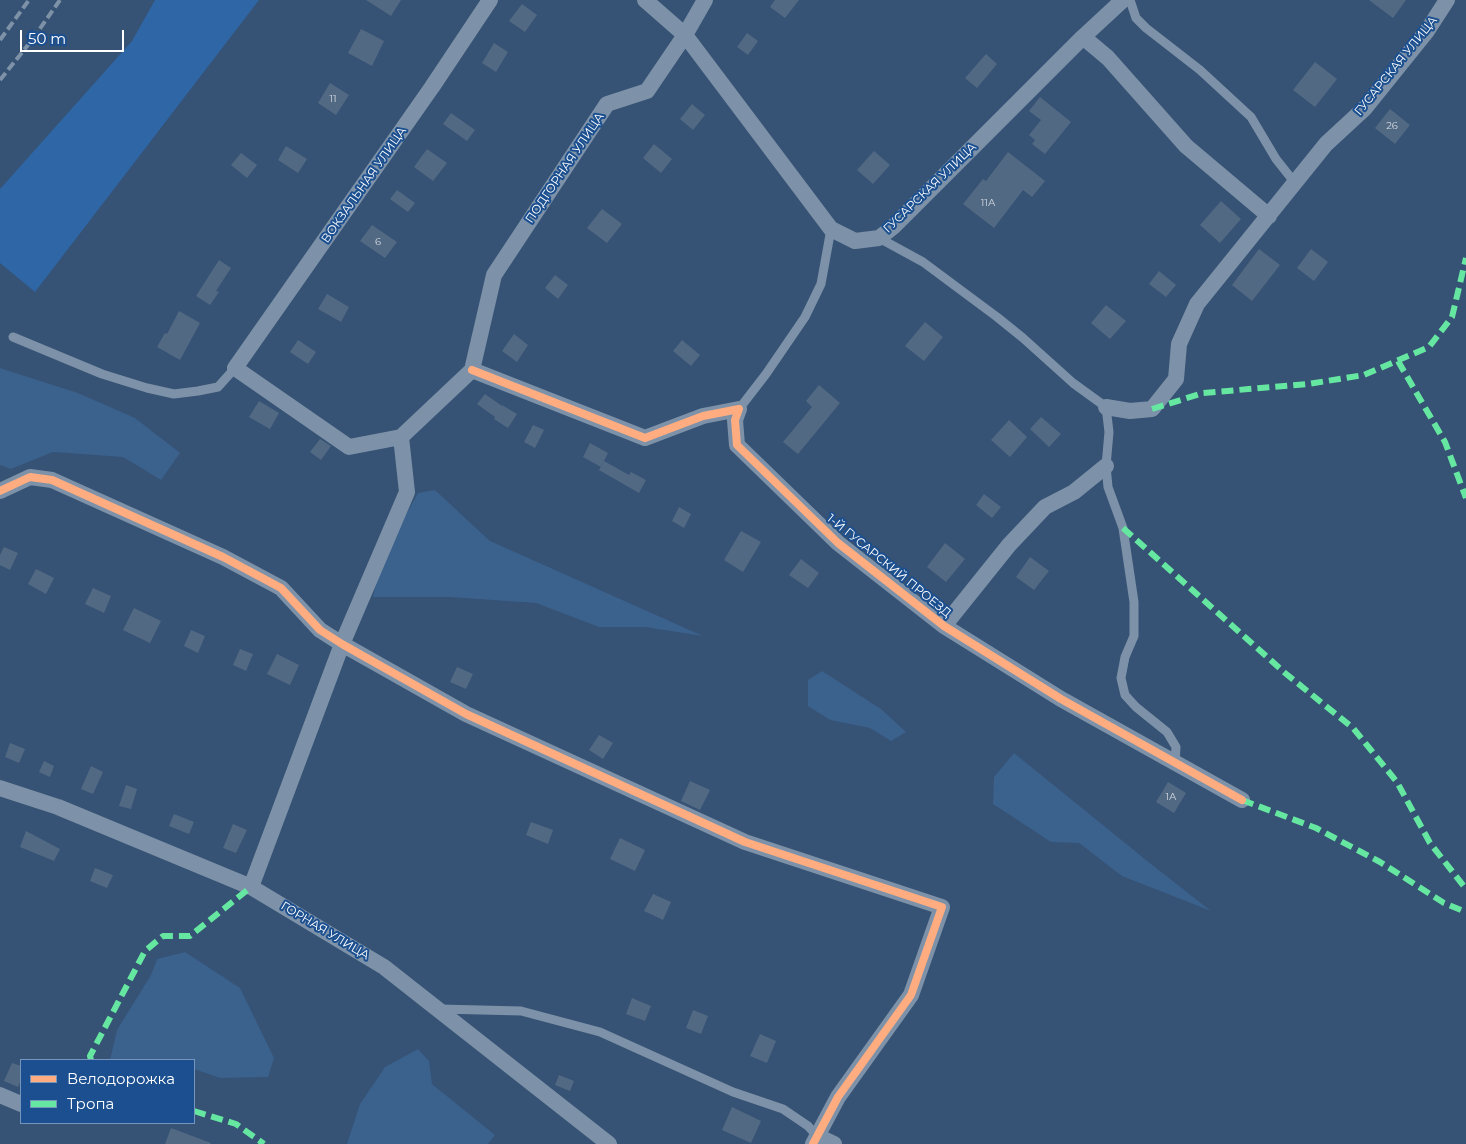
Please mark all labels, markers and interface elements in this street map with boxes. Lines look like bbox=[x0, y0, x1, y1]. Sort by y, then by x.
street label: ГУСАРСКАЯ УЛИЦА bbox=[1352, 14, 1440, 118]
scale bar bbox=[22, 20, 126, 52]
text: 50 m bbox=[28, 29, 66, 48]
house number: 11 bbox=[329, 93, 337, 105]
street label: ПОДГОРНАЯ УЛИЦА bbox=[523, 110, 607, 226]
house number: 26 bbox=[1386, 120, 1398, 132]
street label: ВОКЗАЛЬНАЯ УЛИЦА bbox=[318, 124, 410, 246]
street label: ГУСАРСКАЯ УЛИЦА bbox=[881, 140, 979, 236]
house number: 11А bbox=[981, 197, 995, 209]
house number: 6 bbox=[375, 236, 381, 248]
street label: 1-Й ГУСАРСКИЙ ПРОЕЗД bbox=[824, 511, 954, 621]
house number: 1А bbox=[1165, 791, 1177, 803]
street label: ГОРНАЯ УЛИЦА bbox=[278, 899, 372, 963]
legend bbox=[20, 1059, 195, 1124]
text: Велодорожка bbox=[67, 1069, 175, 1088]
text: Тропа bbox=[67, 1094, 114, 1113]

